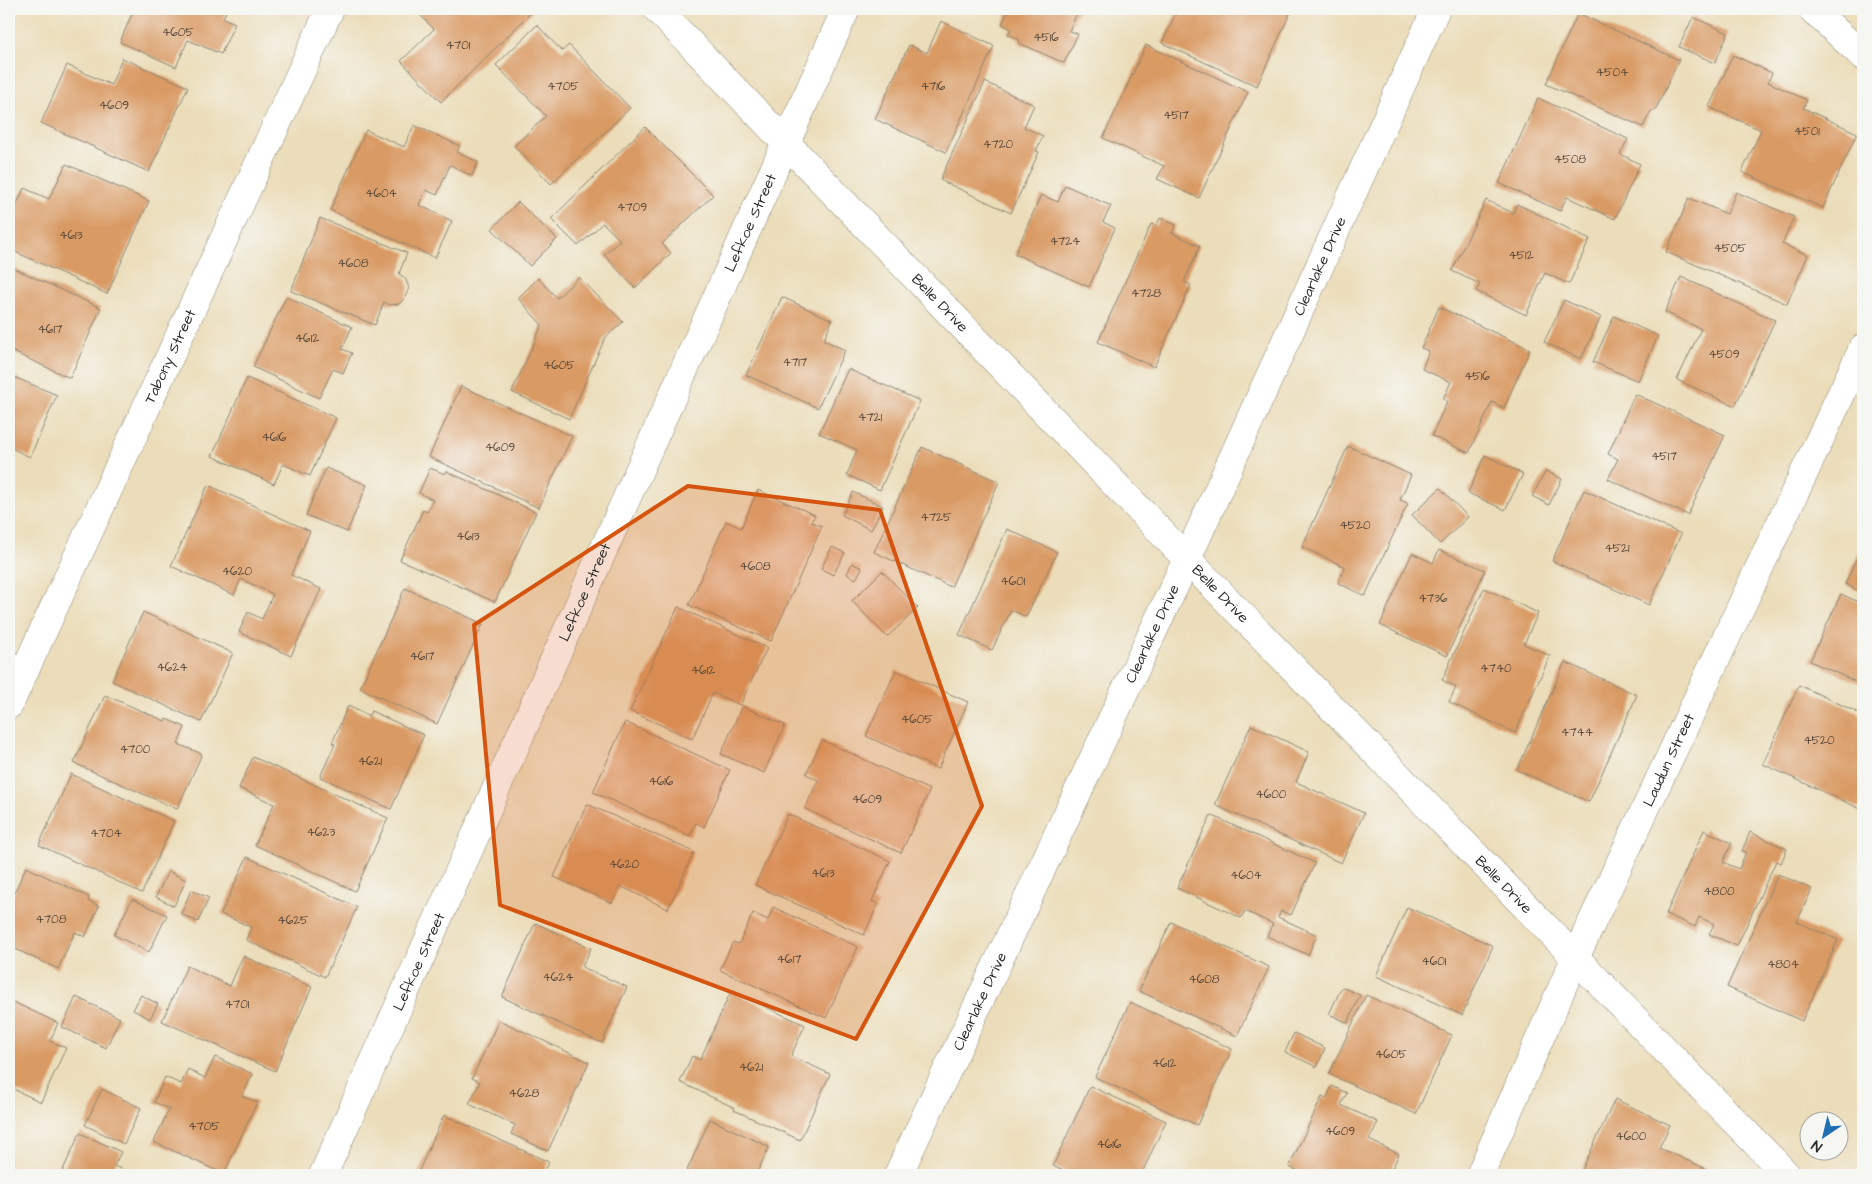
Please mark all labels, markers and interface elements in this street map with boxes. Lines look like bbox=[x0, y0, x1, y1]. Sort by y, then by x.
house number: 4605 bbox=[162, 24, 194, 41]
house number: 4516 bbox=[1033, 29, 1059, 46]
house number: 4701 bbox=[446, 37, 471, 54]
house number: 4504 bbox=[1596, 64, 1628, 81]
house number: 4705 bbox=[547, 78, 579, 95]
house number: 4716 bbox=[921, 78, 946, 95]
house number: 4609 bbox=[99, 97, 129, 114]
house number: 4517 bbox=[1163, 107, 1189, 124]
house number: 4501 bbox=[1794, 123, 1820, 140]
house number: 4720 bbox=[983, 136, 1013, 153]
house number: 4508 bbox=[1554, 151, 1586, 168]
street label: Lefkoe Street bbox=[720, 170, 782, 275]
house number: 4604 bbox=[365, 185, 397, 202]
house number: 4709 bbox=[617, 199, 647, 216]
street label: Clearlake Drive bbox=[1289, 213, 1352, 319]
house number: 4613 bbox=[59, 227, 83, 244]
house number: 4724 bbox=[1050, 233, 1080, 250]
house number: 4505 bbox=[1714, 240, 1747, 257]
house number: 4512 bbox=[1508, 247, 1534, 264]
house number: 4608 bbox=[337, 255, 369, 272]
street label: Belle Drive bbox=[907, 269, 973, 337]
house number: 4728 bbox=[1131, 285, 1161, 302]
street label: Tabony Street bbox=[139, 306, 201, 407]
house number: 4617 bbox=[38, 321, 63, 338]
house number: 4612 bbox=[295, 330, 319, 347]
house number: 4509 bbox=[1708, 346, 1740, 363]
house number: 4717 bbox=[783, 354, 808, 371]
house number: 4605 bbox=[543, 357, 575, 374]
house number: 4516 bbox=[1464, 368, 1490, 385]
house number: 4721 bbox=[858, 409, 882, 426]
house number: 4616 bbox=[262, 429, 287, 446]
house number: 4609 bbox=[485, 439, 515, 456]
house number: 4517 bbox=[1651, 448, 1677, 465]
house number: 4725 bbox=[921, 509, 952, 526]
house number: 4520 bbox=[1339, 517, 1371, 534]
house number: 4613 bbox=[456, 528, 480, 545]
street label: Lefkoe Street bbox=[554, 540, 616, 645]
house number: 4521 bbox=[1604, 540, 1630, 557]
house number: 4608 bbox=[739, 558, 771, 575]
street label: Belle Drive bbox=[1187, 560, 1254, 628]
house number: 4620 bbox=[222, 563, 252, 580]
house number: 4601 bbox=[1001, 573, 1026, 590]
street label: Clearlake Drive bbox=[1120, 581, 1185, 687]
house number: 4736 bbox=[1418, 590, 1448, 607]
house number: 4617 bbox=[410, 648, 435, 665]
house number: 4624 bbox=[157, 659, 187, 676]
house number: 4740 bbox=[1480, 660, 1512, 677]
house number: 4612 bbox=[691, 662, 715, 679]
street label: Laudun Street bbox=[1638, 710, 1700, 810]
house number: 4605 bbox=[901, 711, 933, 728]
house number: 4744 bbox=[1561, 724, 1593, 741]
house number: 4520 bbox=[1803, 732, 1835, 749]
house number: 4700 bbox=[120, 741, 151, 758]
house number: 4621 bbox=[358, 753, 383, 770]
house number: 4616 bbox=[649, 773, 674, 790]
house number: 4600 bbox=[1256, 786, 1287, 803]
house number: 4609 bbox=[852, 791, 882, 808]
house number: 4623 bbox=[307, 824, 335, 841]
house number: 4704 bbox=[90, 825, 122, 842]
street label: Belle Drive bbox=[1470, 851, 1537, 918]
house number: 4620 bbox=[609, 856, 639, 873]
house number: 4613 bbox=[811, 865, 835, 882]
house number: 4604 bbox=[1230, 867, 1262, 884]
house number: 4800 bbox=[1703, 883, 1735, 900]
street label: Lefkoe Street bbox=[388, 909, 450, 1014]
house number: 4708 bbox=[36, 911, 67, 928]
house number: 4625 bbox=[277, 912, 309, 929]
street label: Clearlake Drive bbox=[948, 949, 1012, 1054]
house number: 4617 bbox=[777, 951, 802, 968]
house number: 4601 bbox=[1422, 953, 1447, 970]
house number: 4804 bbox=[1767, 956, 1799, 973]
house number: 4624 bbox=[543, 969, 573, 986]
house number: 4608 bbox=[1188, 971, 1220, 988]
house number: 4701 bbox=[225, 996, 250, 1013]
house number: 4605 bbox=[1375, 1046, 1407, 1063]
house number: 4612 bbox=[1152, 1055, 1176, 1072]
house number: 4621 bbox=[739, 1059, 764, 1076]
house number: 4628 bbox=[509, 1085, 539, 1102]
north arrow bbox=[1800, 1112, 1850, 1162]
house number: 4705 bbox=[188, 1118, 220, 1135]
house number: 4609 bbox=[1325, 1123, 1355, 1140]
house number: 4600 bbox=[1616, 1128, 1647, 1145]
text: N bbox=[1808, 1135, 1826, 1157]
house number: 4616 bbox=[1097, 1136, 1122, 1153]

